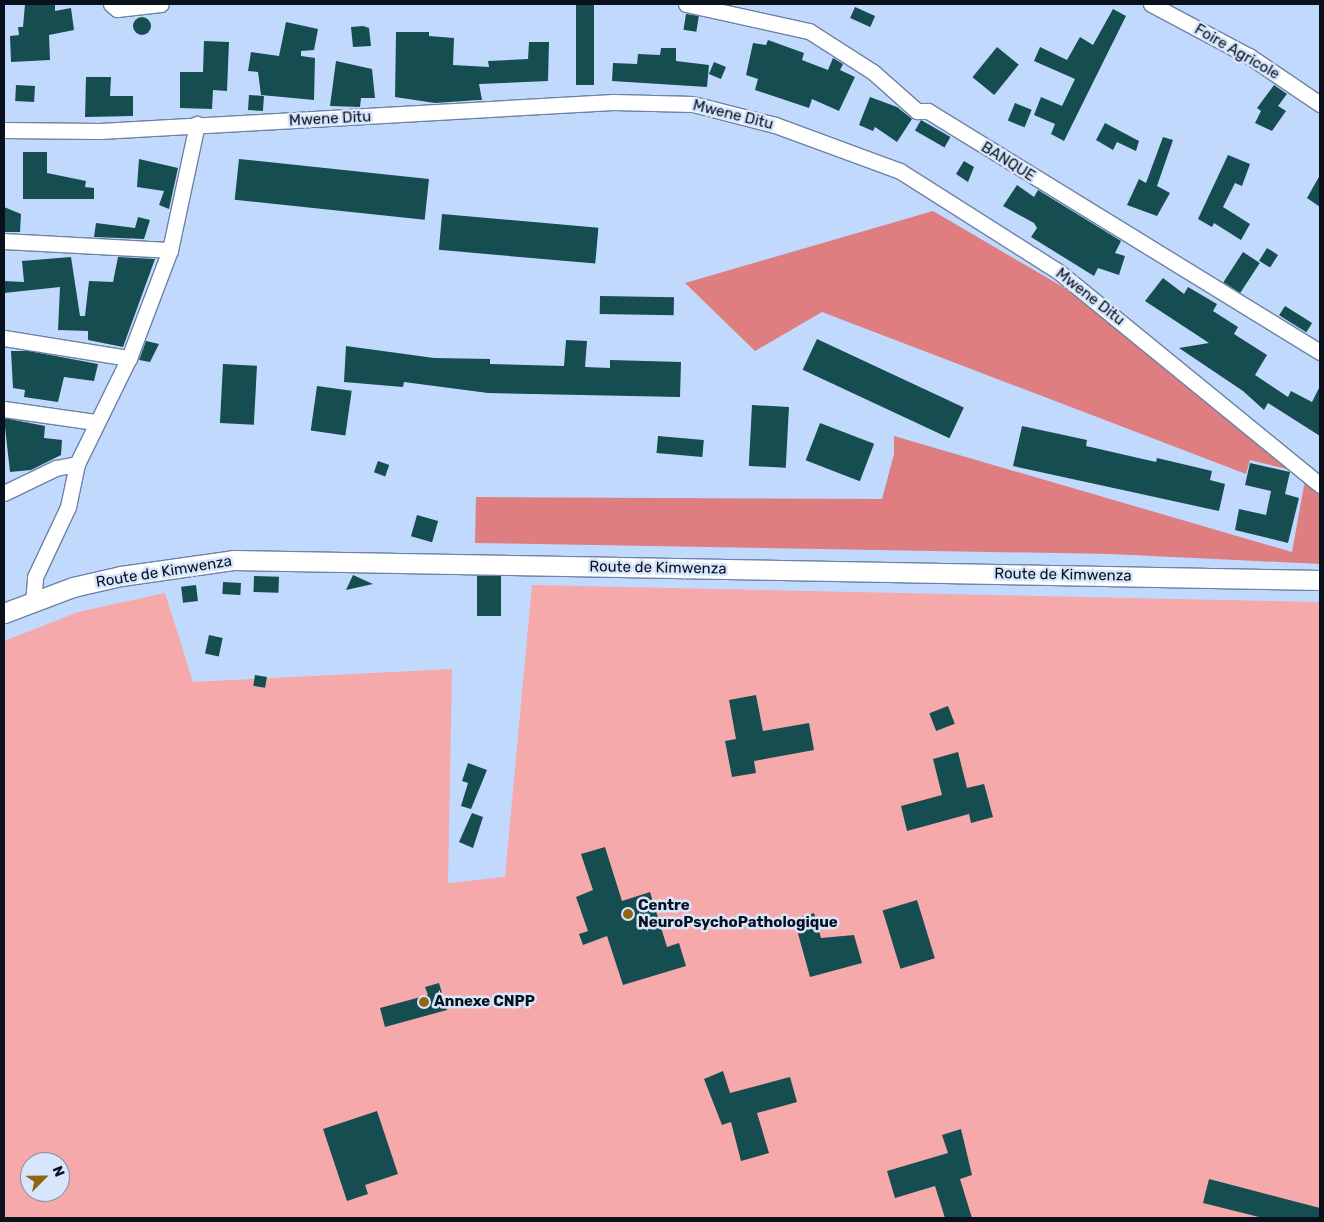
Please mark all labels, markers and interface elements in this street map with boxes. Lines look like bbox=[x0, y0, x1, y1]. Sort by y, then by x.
street label: Foire Agricole bbox=[1191, 20, 1283, 84]
street label: Mwene Ditu bbox=[691, 96, 775, 134]
street label: Mwene Ditu bbox=[289, 108, 371, 130]
street label: BANQUE bbox=[978, 138, 1038, 186]
street label: Mwene Ditu bbox=[1052, 265, 1128, 329]
street label: Route de Kimwenza bbox=[95, 552, 233, 592]
street label: Route de Kimwenza bbox=[589, 558, 727, 578]
street label: Route de Kimwenza bbox=[994, 565, 1132, 585]
place label: Centre NeuroPsychoPathologique bbox=[638, 896, 838, 931]
marker: Centre NeuroPsychoPathologique bbox=[622, 908, 634, 920]
place label: Annexe CNPP bbox=[434, 993, 535, 1011]
marker: Annexe CNPP bbox=[418, 996, 430, 1008]
north arrow bbox=[20, 1152, 70, 1202]
text: N bbox=[49, 1163, 68, 1179]

